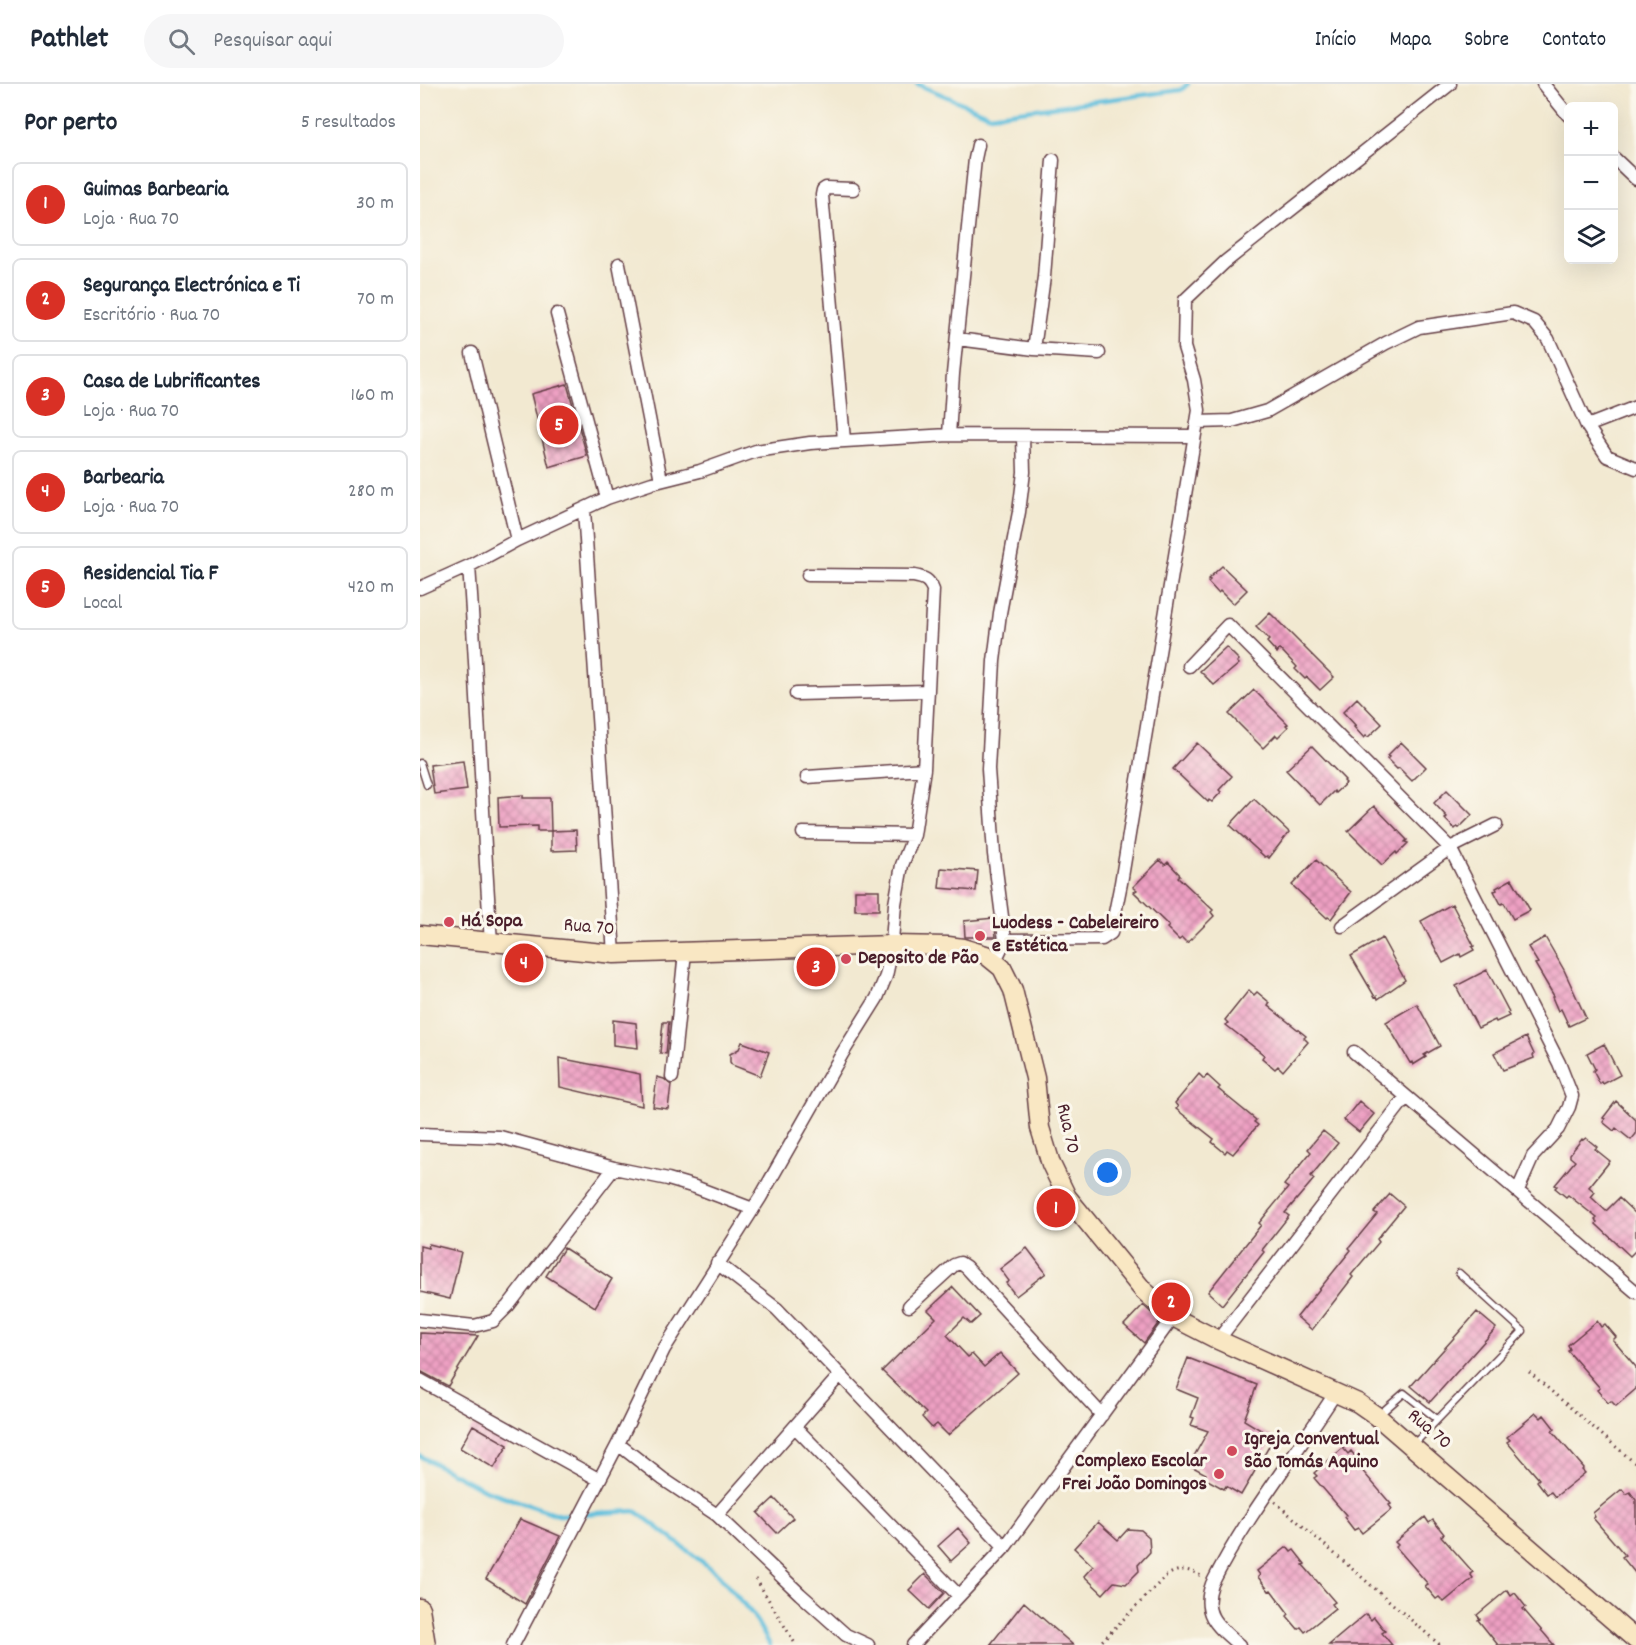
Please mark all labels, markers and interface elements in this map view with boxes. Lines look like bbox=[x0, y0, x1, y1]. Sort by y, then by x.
search box bbox=[144, 14, 564, 68]
text: Pathlet bbox=[30, 21, 108, 61]
icon: search bbox=[165, 25, 198, 58]
text: Pesquisar aqui bbox=[213, 26, 332, 57]
text: Início bbox=[1315, 26, 1356, 56]
text: Mapa bbox=[1389, 26, 1431, 56]
text: Sobre bbox=[1464, 26, 1509, 56]
text: Contato bbox=[1542, 26, 1606, 56]
map controls bbox=[1564, 102, 1618, 264]
button: + bbox=[1564, 102, 1618, 156]
text: Por perto bbox=[24, 105, 117, 142]
text: 5 resultados bbox=[301, 109, 396, 137]
button: − bbox=[1564, 156, 1618, 210]
text: Guimas Barbearia bbox=[83, 175, 228, 206]
text: 1 bbox=[43, 190, 48, 218]
text: 30 m bbox=[356, 190, 394, 218]
text: Loja · Rua 70 bbox=[83, 206, 179, 234]
button: layers bbox=[1564, 210, 1618, 264]
text: Segurança Electrónica e Ti bbox=[83, 271, 300, 302]
text: 2 bbox=[41, 286, 50, 314]
text: 70 m bbox=[357, 286, 394, 314]
text: Escritório · Rua 70 bbox=[83, 302, 221, 330]
text: Casa de Lubrificantes bbox=[83, 367, 261, 398]
text: 3 bbox=[41, 382, 50, 410]
text: 160 m bbox=[351, 382, 394, 410]
text: Loja · Rua 70 bbox=[83, 398, 179, 426]
pin: 5 bbox=[540, 402, 578, 448]
text: Barbearia bbox=[83, 463, 164, 494]
text: 4 bbox=[41, 478, 50, 506]
text: 280 m bbox=[348, 478, 394, 506]
text: Loja · Rua 70 bbox=[83, 494, 179, 522]
text: Residencial Tia F bbox=[83, 559, 218, 590]
text: 5 bbox=[41, 574, 50, 602]
text: 420 m bbox=[348, 574, 394, 602]
text: Local bbox=[83, 590, 122, 618]
place label: Há Sopa bbox=[461, 908, 523, 936]
place label: Luodess - Cabeleireiro e Estética bbox=[992, 910, 1159, 961]
street label: Rua 70 bbox=[562, 912, 616, 944]
marker: Há Sopa bbox=[442, 915, 456, 929]
marker: Luodess - Cabeleireiro e Estética bbox=[973, 929, 987, 943]
pin: 4 bbox=[504, 940, 544, 986]
pin: 3 bbox=[796, 944, 836, 990]
place label: Deposito de Pão bbox=[858, 945, 979, 973]
marker: Deposito de Pão bbox=[839, 952, 853, 966]
street label: Rua 70 bbox=[1048, 1101, 1086, 1157]
your location bbox=[1093, 1158, 1122, 1187]
pin: 1 bbox=[1036, 1186, 1076, 1230]
pin: 2 bbox=[1152, 1280, 1191, 1324]
street label: Rua 70 bbox=[1401, 1403, 1457, 1457]
place label: Igreja Conventual São Tomás Aquino bbox=[1244, 1426, 1379, 1477]
marker: Igreja Conventual São Tomás Aquino bbox=[1225, 1444, 1239, 1458]
place label: Complexo Escolar Frei João Domingos bbox=[1062, 1448, 1208, 1499]
marker: Complexo Escolar Frei João Domingos bbox=[1212, 1467, 1226, 1481]

